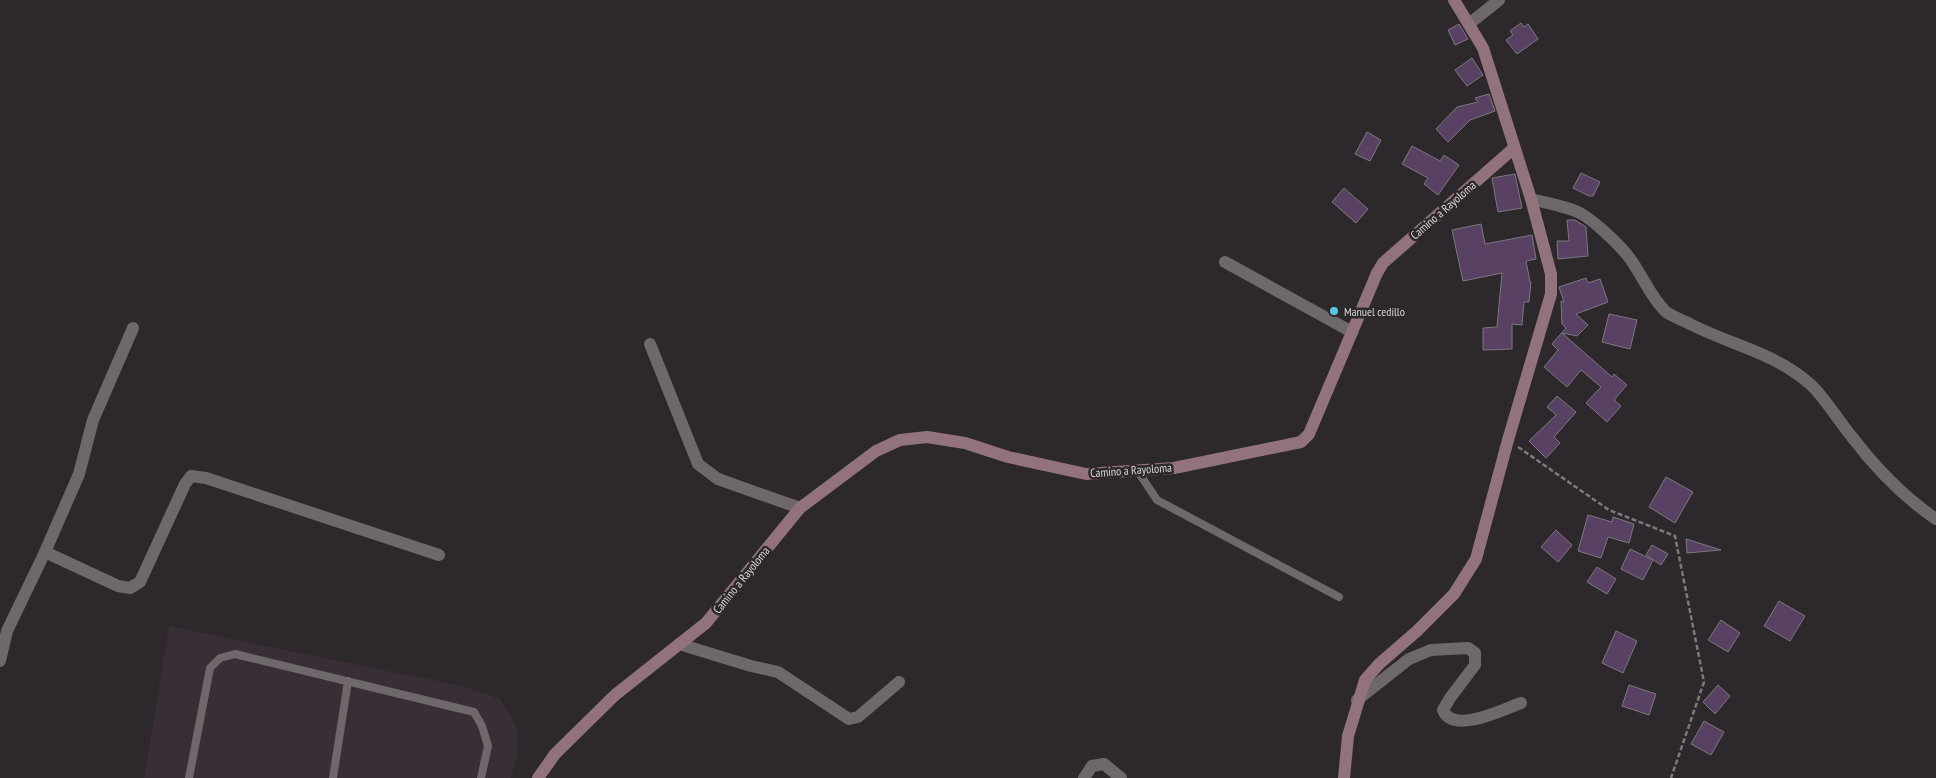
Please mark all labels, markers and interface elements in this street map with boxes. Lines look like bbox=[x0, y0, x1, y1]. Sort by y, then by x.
street label: Camino a Rayoloma bbox=[1407, 177, 1479, 242]
place label: Manuel cedillo bbox=[1344, 304, 1405, 319]
marker: Manuel cedillo bbox=[1328, 305, 1340, 317]
street label: Camino a Rayoloma bbox=[1090, 460, 1172, 480]
street label: Camino a Rayoloma bbox=[709, 543, 773, 616]

